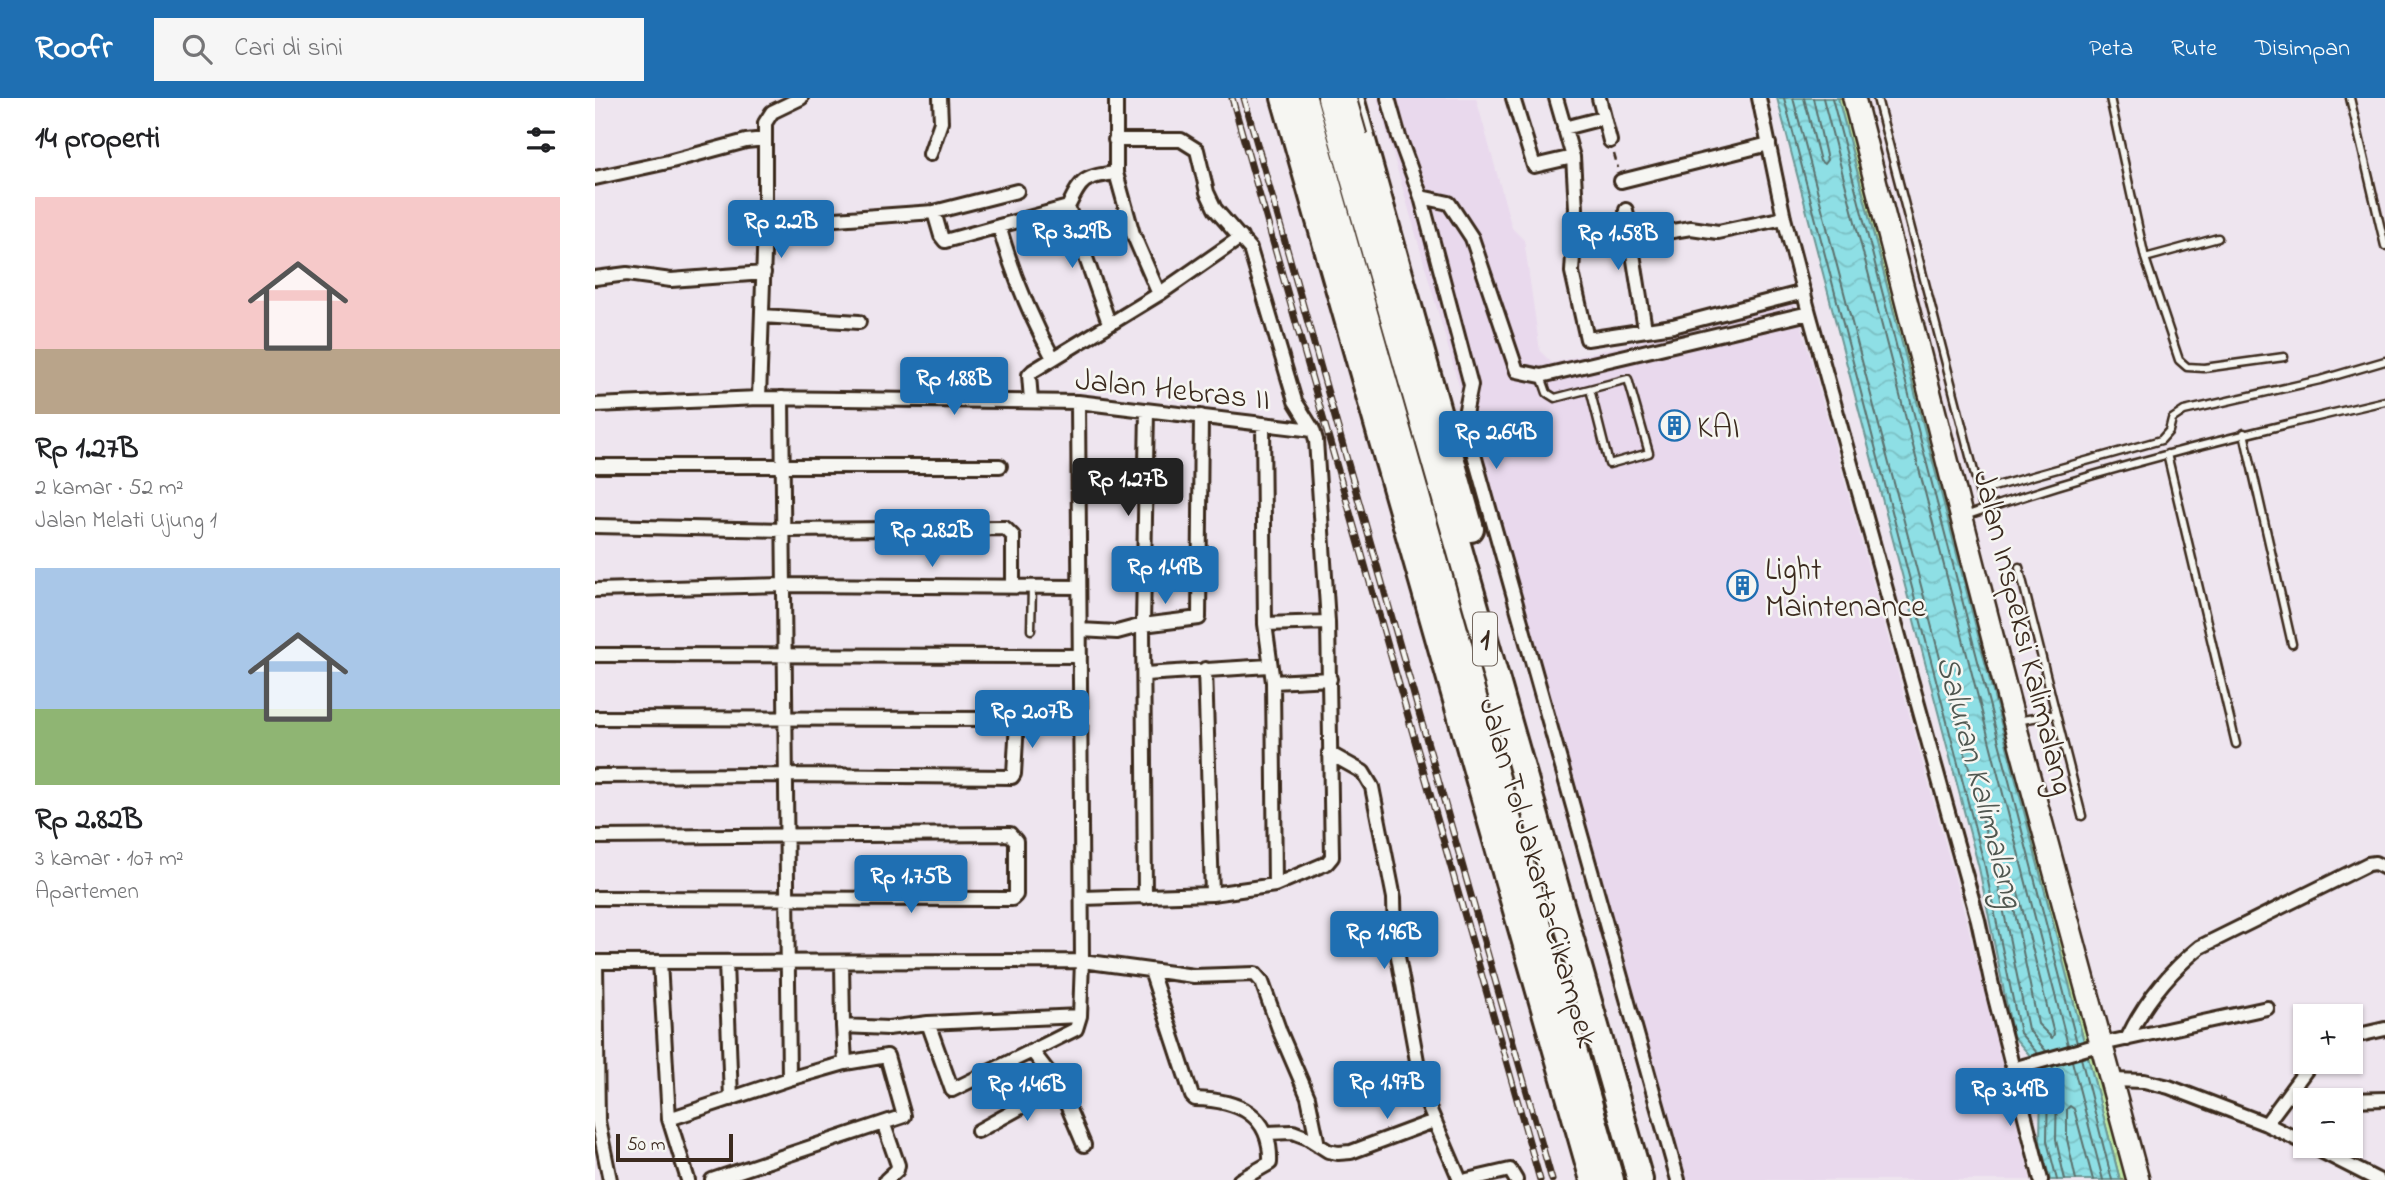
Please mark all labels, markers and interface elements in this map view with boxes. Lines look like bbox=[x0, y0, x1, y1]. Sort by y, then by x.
search box bbox=[154, 18, 644, 81]
text: Roofr bbox=[35, 25, 112, 73]
icon: search bbox=[178, 30, 216, 68]
text: Cari di sini bbox=[234, 30, 343, 68]
text: Peta bbox=[2089, 32, 2133, 67]
text: Rute bbox=[2171, 32, 2217, 67]
text: Disimpan bbox=[2255, 32, 2350, 67]
text: 14 properti bbox=[35, 118, 160, 162]
icon: filters bbox=[522, 121, 560, 159]
pin: Rp 2.2B bbox=[716, 200, 846, 260]
text: Rp 2.2B bbox=[744, 206, 818, 239]
pin: Rp 3.29B bbox=[1000, 211, 1144, 270]
pin: Rp 1.58B bbox=[1546, 212, 1690, 272]
text: Rp 3.29B bbox=[1032, 216, 1112, 249]
text: Rp 1.58B bbox=[1578, 218, 1658, 251]
icon: home bbox=[235, 243, 361, 369]
pin: Rp 1.88B bbox=[882, 358, 1026, 417]
street label: Jalan Hebras II bbox=[1073, 358, 1272, 425]
text: Rp 1.88B bbox=[916, 363, 992, 396]
place label: KAI bbox=[1697, 406, 1740, 453]
building icon: KAI bbox=[1657, 409, 1691, 443]
pin: Rp 2.64B bbox=[1424, 412, 1568, 471]
text: Rp 2.64B bbox=[1455, 417, 1537, 450]
text: Rp 1.27B bbox=[35, 428, 139, 472]
pin: Rp 1.27B bbox=[1056, 458, 1200, 518]
text: Rp 1.27B bbox=[1088, 464, 1168, 497]
street label: Jalan Inspeksi Kalimalang bbox=[1958, 465, 2085, 800]
text: 2 kamar · 52 m² bbox=[35, 472, 184, 505]
text: Jalan Melati Ujung 1 bbox=[35, 505, 217, 538]
pin: Rp 2.82B bbox=[860, 510, 1004, 569]
text: Rp 2.82B bbox=[891, 515, 973, 548]
pin: Rp 1.49B bbox=[1093, 546, 1237, 606]
place label: Light Maintenance bbox=[1765, 548, 1926, 632]
text: Rp 1.49B bbox=[1128, 552, 1202, 585]
building icon: Light Maintenance bbox=[1725, 569, 1759, 603]
road number: 1 bbox=[1473, 612, 1497, 666]
icon: home bbox=[235, 614, 361, 740]
water label: Saluran Kalimalang bbox=[1920, 651, 2035, 915]
pin: Rp 2.07B bbox=[960, 690, 1104, 750]
street label: Jalan Tol Jakarta–Cikampek bbox=[1464, 692, 1609, 1054]
text: Rp 2.07B bbox=[991, 696, 1073, 729]
text: Rp 2.82B bbox=[35, 799, 143, 843]
text: 3 kamar · 107 m² bbox=[35, 843, 184, 876]
pin: Rp 1.75B bbox=[839, 856, 983, 915]
text: Rp 1.75B bbox=[870, 861, 952, 894]
text: Apartemen bbox=[35, 876, 139, 909]
pin: Rp 1.96B bbox=[1312, 912, 1456, 971]
text: Rp 1.96B bbox=[1346, 917, 1422, 950]
map controls bbox=[2293, 1004, 2363, 1158]
button: + bbox=[2293, 1004, 2363, 1074]
pin: Rp 1.97B bbox=[1315, 1062, 1459, 1121]
pin: Rp 1.46B bbox=[955, 1063, 1099, 1123]
text: Rp 1.97B bbox=[1350, 1067, 1424, 1100]
pin: Rp 3.49B bbox=[1938, 1068, 2082, 1128]
text: Rp 1.46B bbox=[988, 1069, 1066, 1102]
text: Rp 3.49B bbox=[1971, 1074, 2049, 1107]
button: − bbox=[2293, 1088, 2363, 1158]
scale bar bbox=[616, 1131, 733, 1163]
text: 50 m bbox=[627, 1132, 666, 1159]

